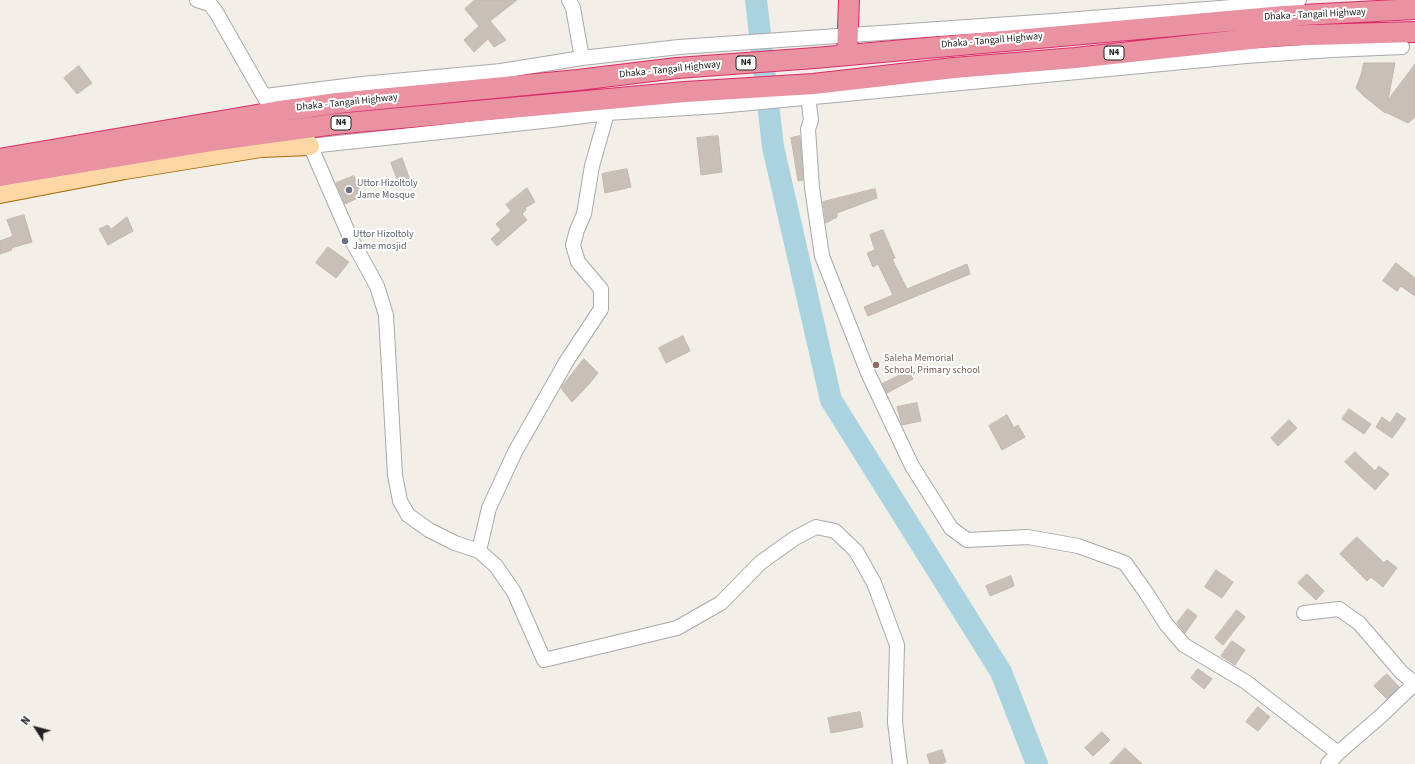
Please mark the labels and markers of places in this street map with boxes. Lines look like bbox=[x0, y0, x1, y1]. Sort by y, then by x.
place label: Uttor Hizoltoly Jame Mosque bbox=[357, 178, 418, 202]
marker: Uttor Hizoltoly Jame Mosque bbox=[344, 185, 354, 195]
place label: Uttor Hizoltoly Jame mosjid bbox=[353, 229, 414, 252]
marker: Uttor Hizoltoly Jame mosjid bbox=[340, 236, 350, 246]
place label: Saleha Memorial School, Primary school bbox=[884, 353, 980, 376]
marker: Saleha Memorial School, Primary school bbox=[871, 360, 881, 370]

